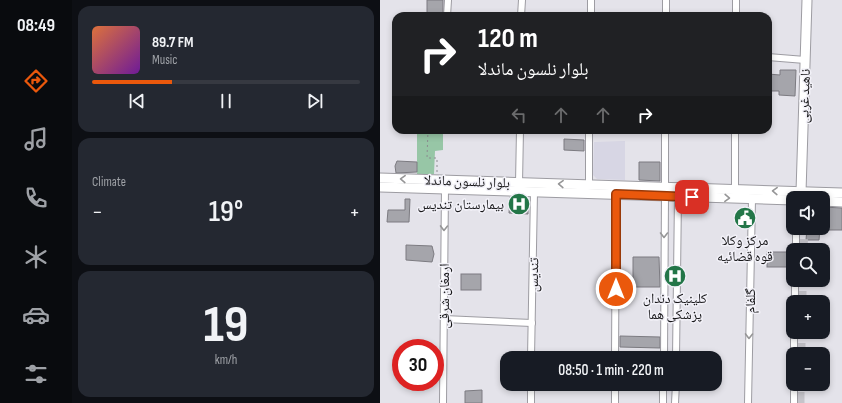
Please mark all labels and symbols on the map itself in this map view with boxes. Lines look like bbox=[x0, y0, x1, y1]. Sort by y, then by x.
street label: ناهید غربی bbox=[795, 68, 814, 124]
street label: بلوار نلسون ماندلا bbox=[424, 172, 510, 192]
one-way arrow bbox=[400, 175, 406, 183]
one-way arrow bbox=[558, 180, 564, 189]
pin bbox=[675, 180, 709, 214]
one-way arrow bbox=[772, 187, 778, 195]
hospital icon: بیمارستان تندیس bbox=[506, 191, 532, 217]
one-way arrow bbox=[724, 194, 730, 202]
place label: بیمارستان تندیس bbox=[418, 196, 504, 213]
public building icon: مرکز وکلا قوه قضائیه bbox=[732, 205, 758, 231]
one-way arrow bbox=[440, 225, 449, 231]
one-way arrow bbox=[660, 232, 668, 238]
place label: مرکز وکلا قوه قضائیه bbox=[717, 232, 773, 265]
street label: تندیس bbox=[525, 257, 542, 292]
street label: ارمغان شرقی bbox=[436, 263, 453, 329]
hospital icon: کلینیک دندان پزشکی هما bbox=[662, 263, 688, 289]
position arrow bbox=[595, 268, 637, 310]
street label: گلفام bbox=[742, 288, 760, 314]
place label: کلینیک دندان پزشکی هما bbox=[643, 290, 707, 323]
one-way arrow bbox=[745, 333, 753, 339]
speed limit sign: 30 bbox=[392, 339, 444, 391]

